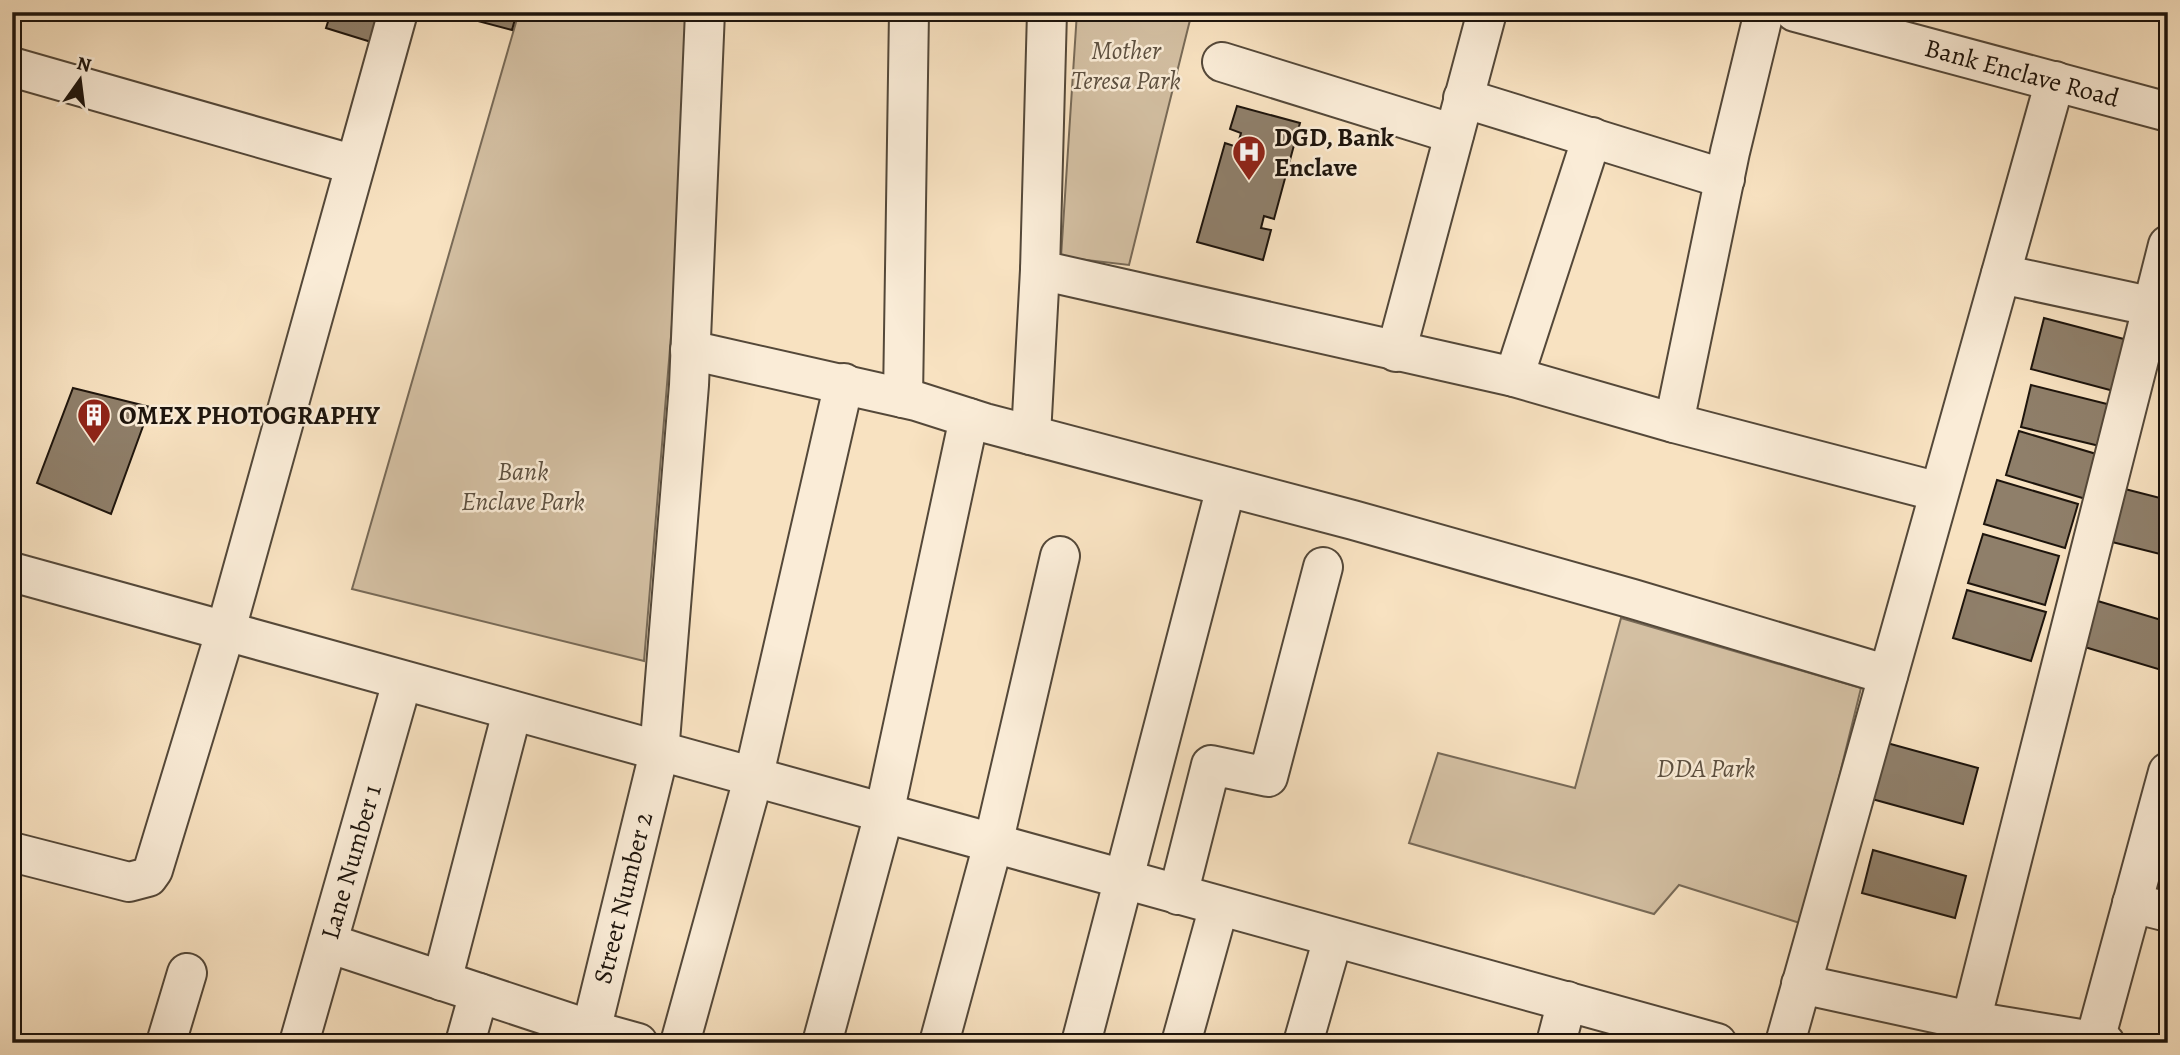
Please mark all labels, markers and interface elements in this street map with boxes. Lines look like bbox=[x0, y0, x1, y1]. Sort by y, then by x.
street label: Bank Enclave Road bbox=[1921, 30, 2123, 116]
park label: Mother Teresa Park bbox=[1071, 33, 1181, 98]
north arrow bbox=[46, 46, 116, 116]
text: N bbox=[74, 50, 94, 79]
place label: DGD, Bank Enclave bbox=[1274, 120, 1394, 185]
hospital icon: DGD, Bank Enclave bbox=[1230, 133, 1268, 182]
building icon: OMEX PHOTOGRAPHY bbox=[75, 396, 113, 445]
place label: OMEX PHOTOGRAPHY bbox=[119, 398, 380, 433]
park label: Bank Enclave Park bbox=[461, 454, 585, 519]
park label: DDA Park bbox=[1657, 751, 1755, 786]
street label: Lane Number 1 bbox=[312, 780, 390, 944]
street label: Street Number 2 bbox=[585, 808, 661, 988]

